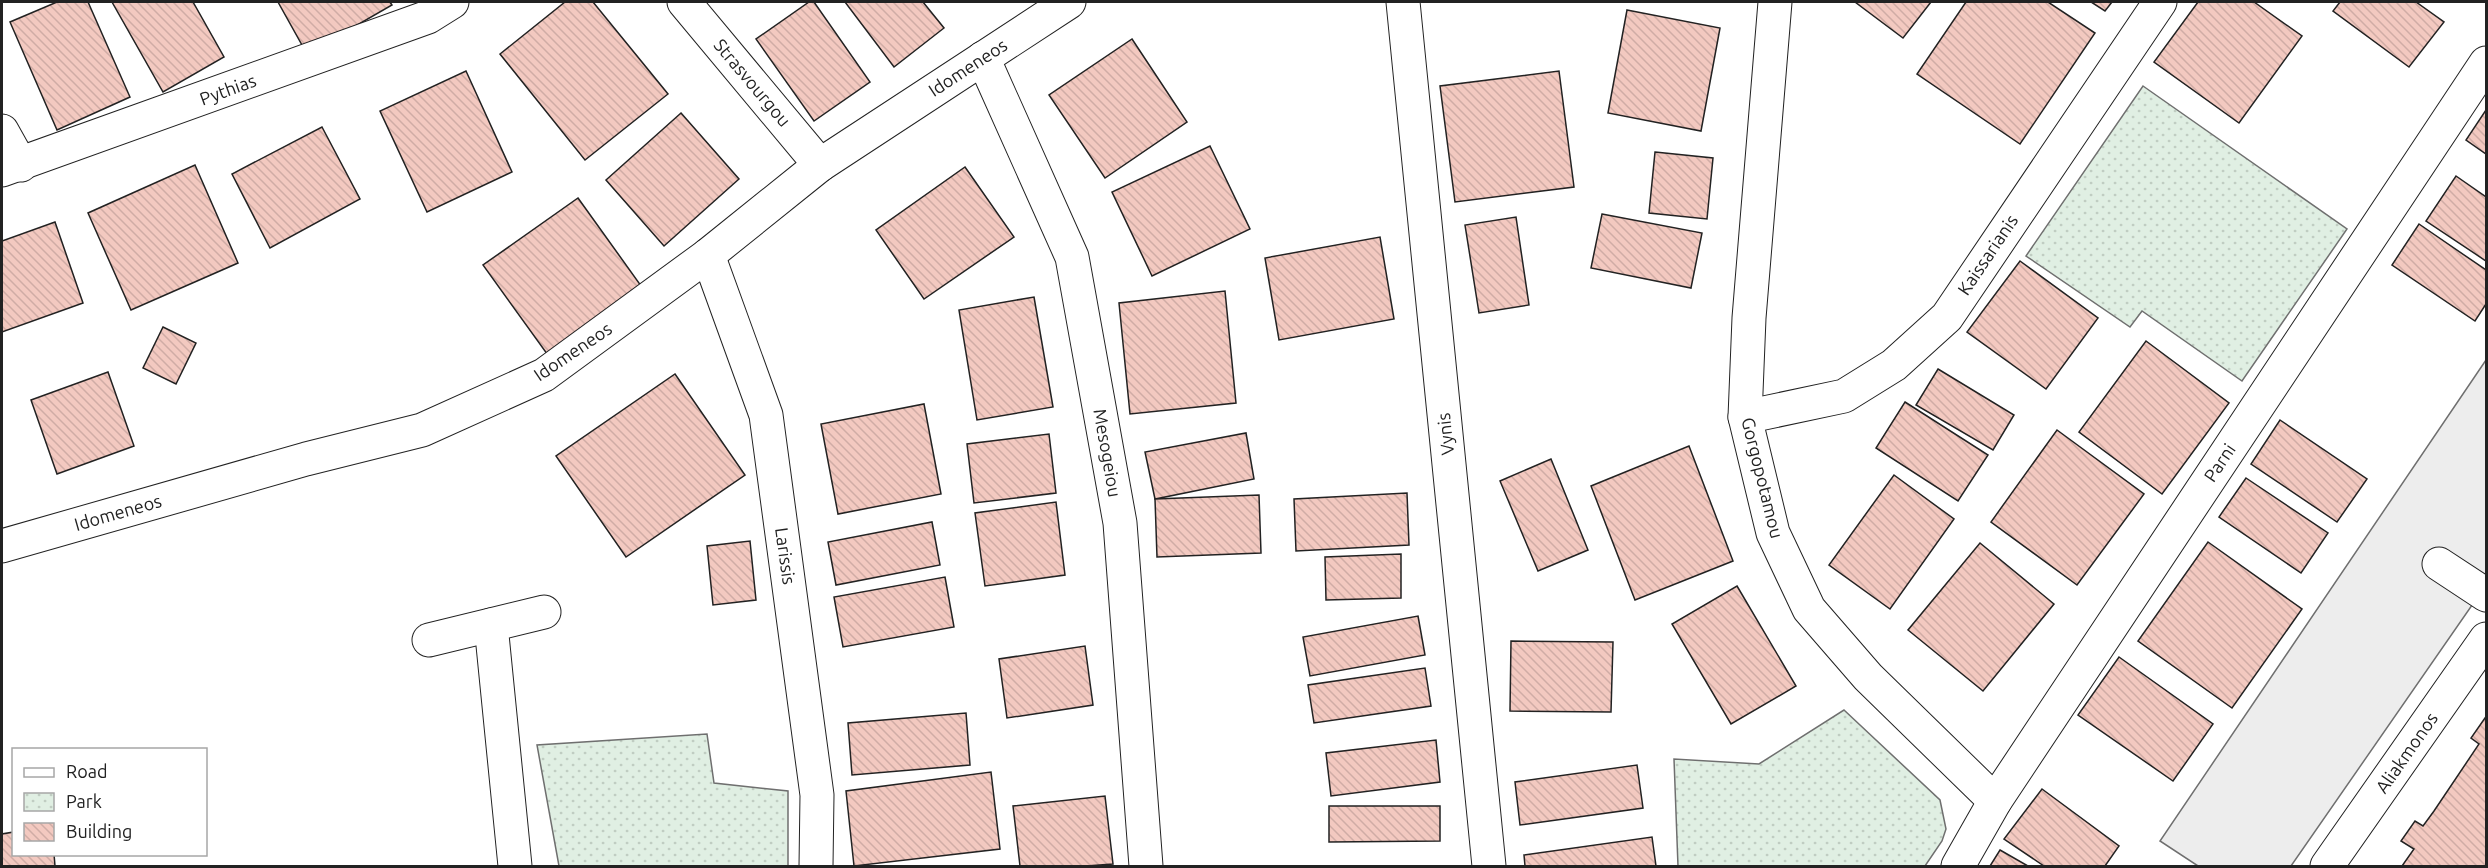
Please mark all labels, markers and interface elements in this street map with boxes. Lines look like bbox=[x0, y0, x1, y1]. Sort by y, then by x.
street label: Idomeneos bbox=[924, 34, 1011, 100]
street label: Strasvourgou bbox=[710, 35, 795, 130]
street label: Pythias bbox=[197, 70, 259, 108]
street label: Kaissarianis bbox=[1953, 210, 2021, 298]
street label: Idomeneos bbox=[530, 318, 615, 385]
street label: Mesogeiou bbox=[1090, 407, 1126, 499]
street label: Vynis bbox=[1433, 412, 1457, 456]
street label: Gorgopotamou bbox=[1738, 415, 1788, 540]
street label: Parni bbox=[2199, 440, 2239, 485]
street label: Idomeneos bbox=[72, 490, 164, 534]
street label: Larissis bbox=[772, 526, 800, 586]
street label: Aliakmonos bbox=[2371, 708, 2441, 797]
legend bbox=[12, 748, 207, 856]
text: Road bbox=[66, 761, 108, 781]
text: Park bbox=[66, 791, 102, 811]
text: Building bbox=[66, 821, 132, 841]

